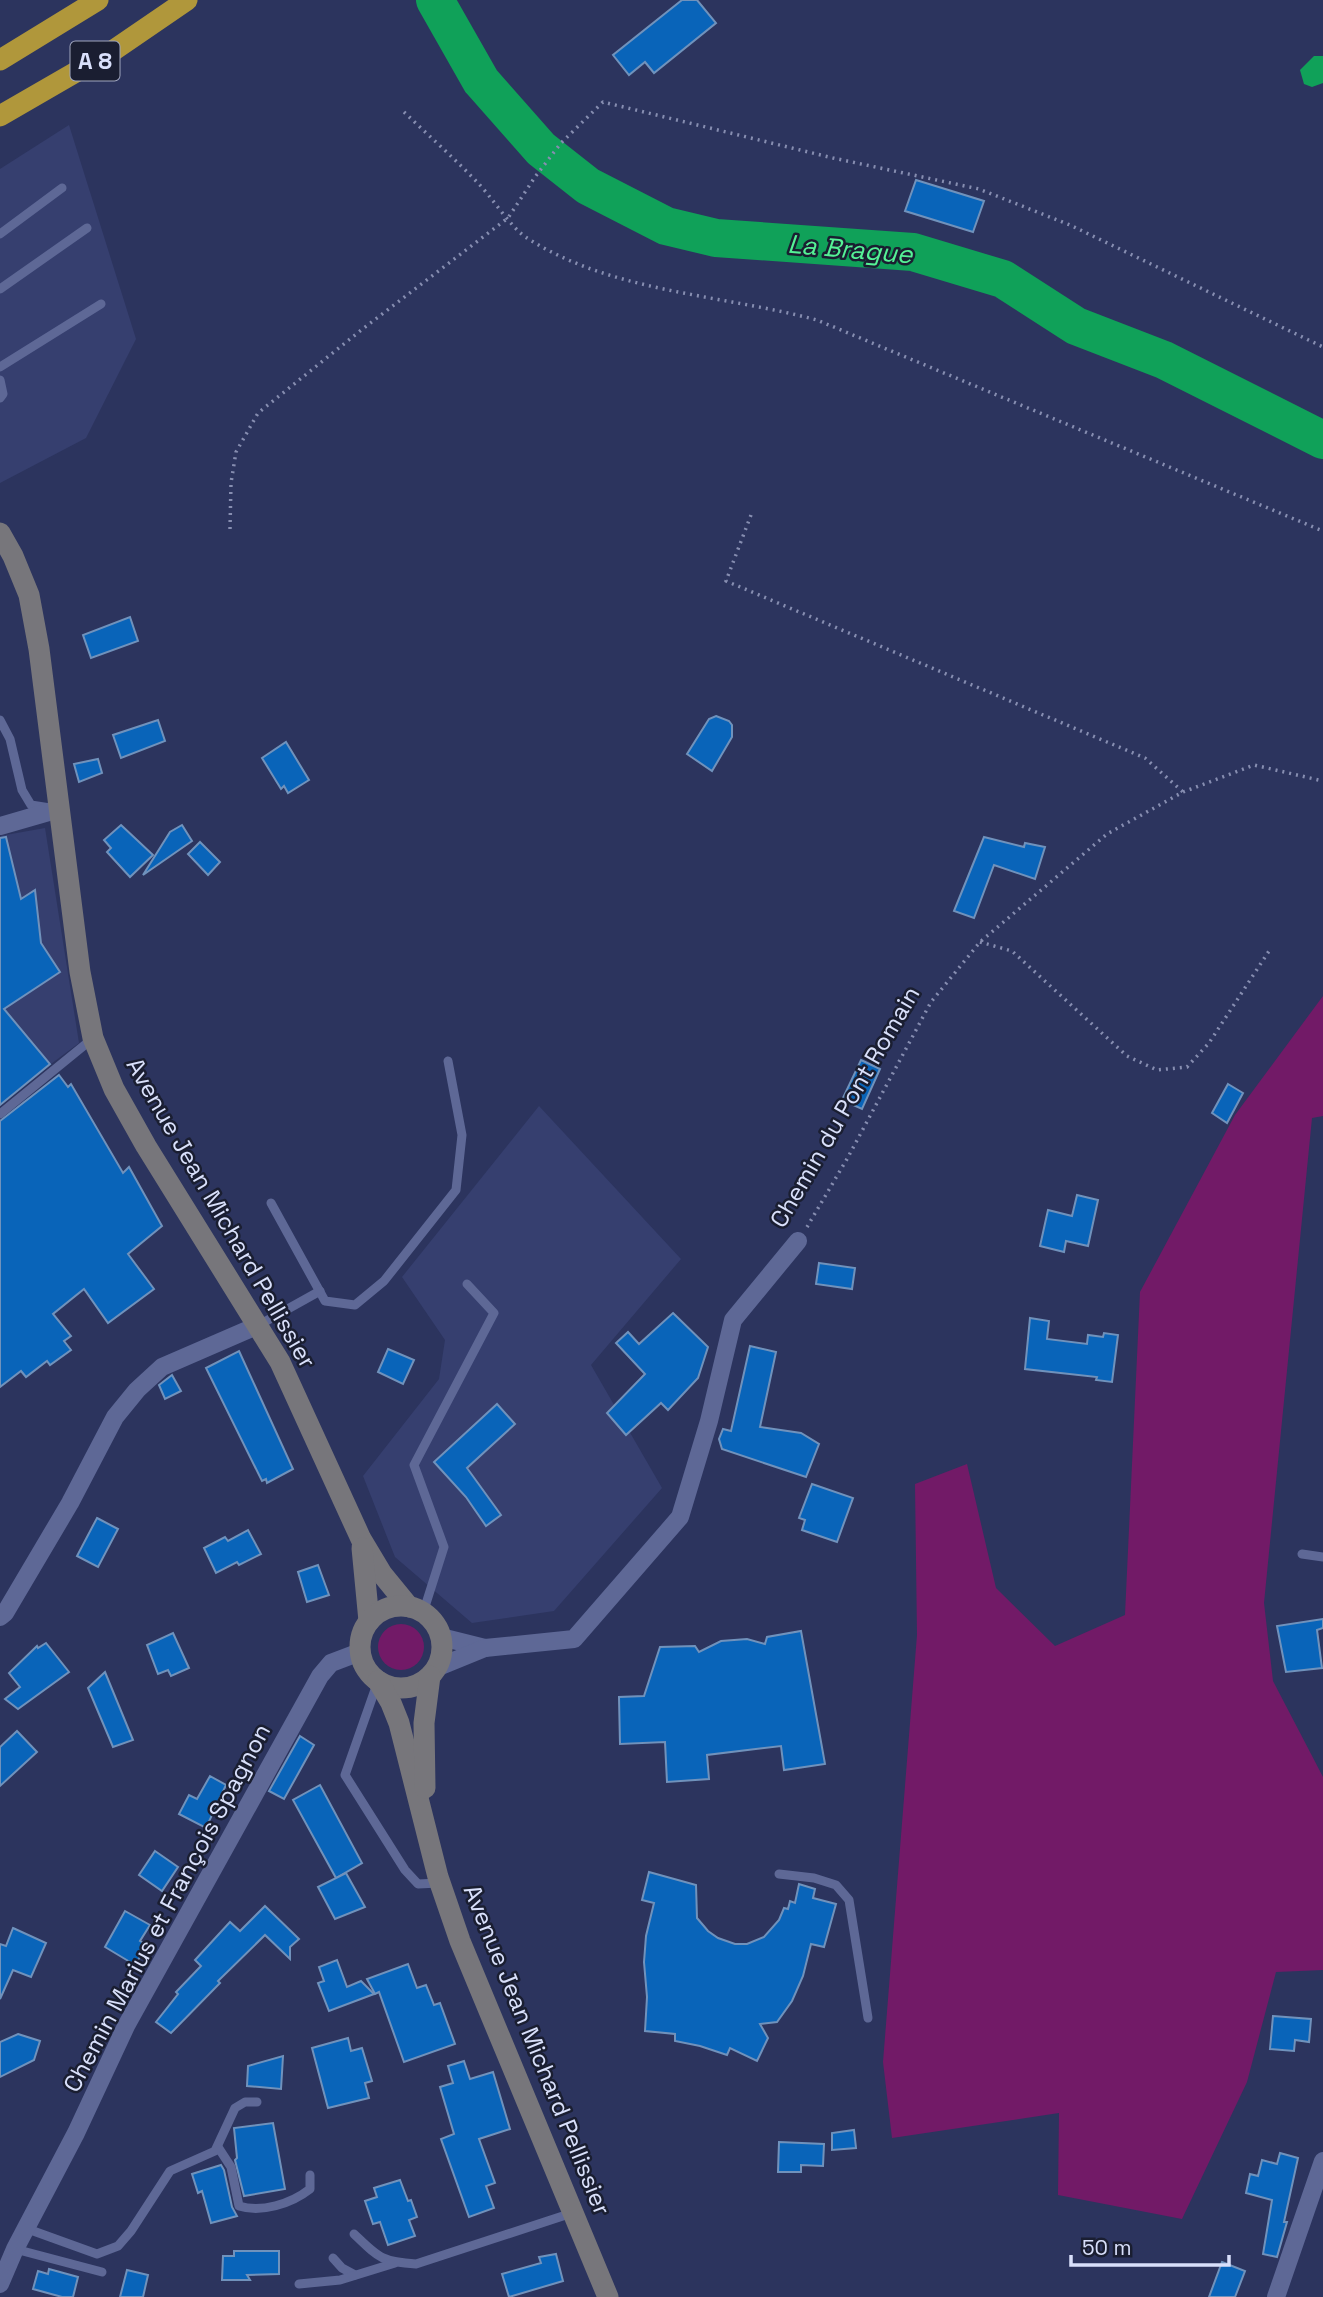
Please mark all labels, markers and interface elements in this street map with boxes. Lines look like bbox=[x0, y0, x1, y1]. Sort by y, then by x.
road number: A 8 bbox=[70, 41, 119, 80]
water label: La Brague bbox=[786, 227, 915, 272]
street label: Chemin du Pont Romain bbox=[763, 981, 926, 1233]
street label: Avenue Jean Michard Pellissier bbox=[120, 1052, 323, 1374]
street label: Chemin Marius et François Spagnon bbox=[56, 1718, 277, 2097]
street label: Avenue Jean Michard Pellissier bbox=[457, 1880, 618, 2219]
scale bar bbox=[1071, 2224, 1228, 2268]
text: 50 m bbox=[1082, 2234, 1132, 2261]

